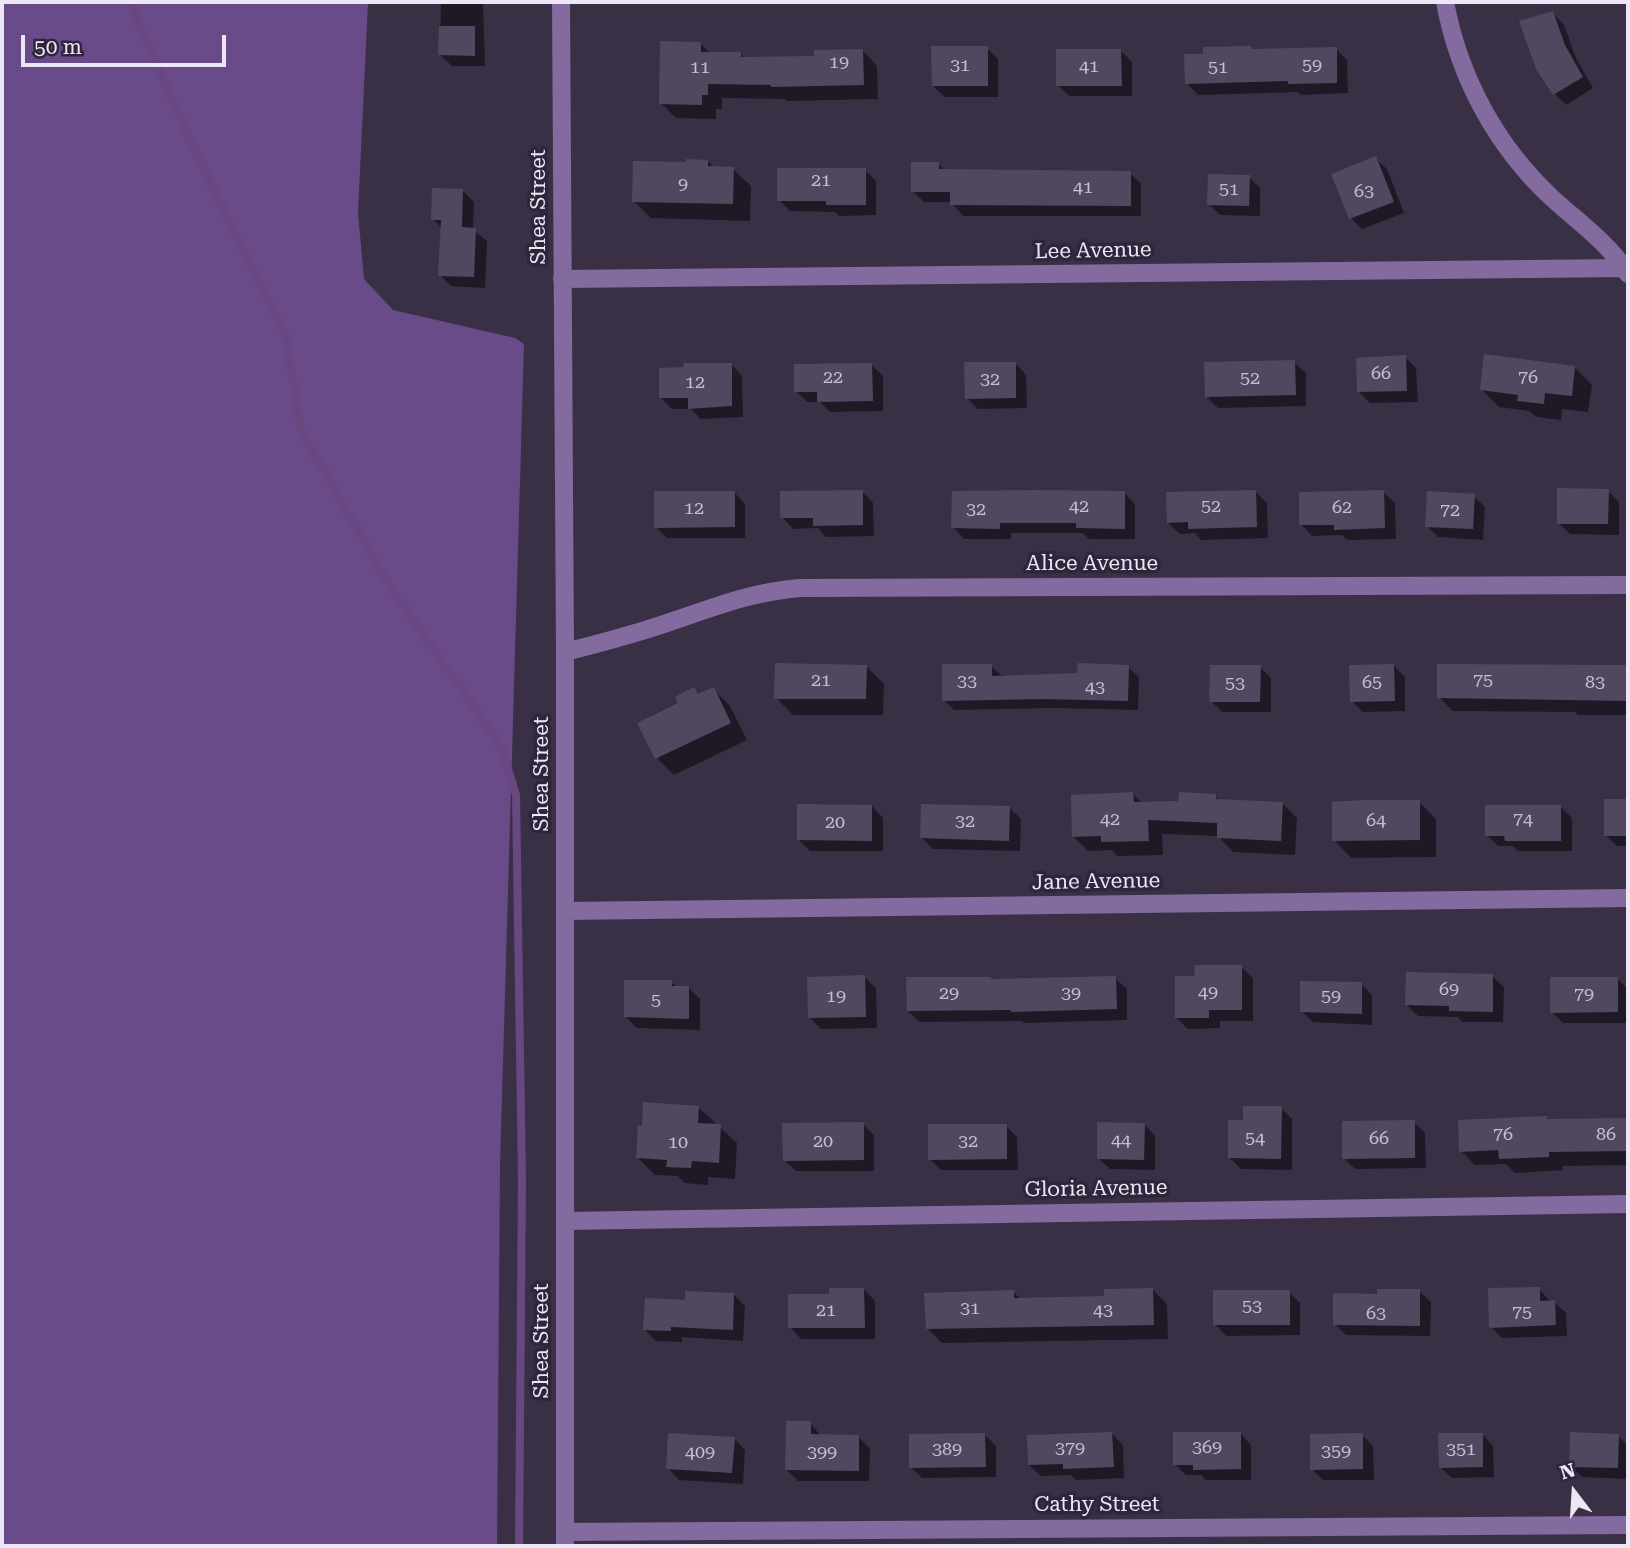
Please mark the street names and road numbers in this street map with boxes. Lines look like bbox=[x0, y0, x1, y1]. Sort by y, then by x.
street label: Shea Street bbox=[526, 150, 552, 264]
street label: Lee Avenue bbox=[1034, 237, 1152, 265]
street label: Alice Avenue bbox=[1026, 551, 1158, 577]
street label: Shea Street bbox=[529, 717, 555, 831]
street label: Jane Avenue bbox=[1032, 868, 1160, 896]
street label: Gloria Avenue bbox=[1024, 1175, 1168, 1203]
street label: Shea Street bbox=[529, 1284, 555, 1398]
street label: Cathy Street bbox=[1034, 1492, 1160, 1518]

